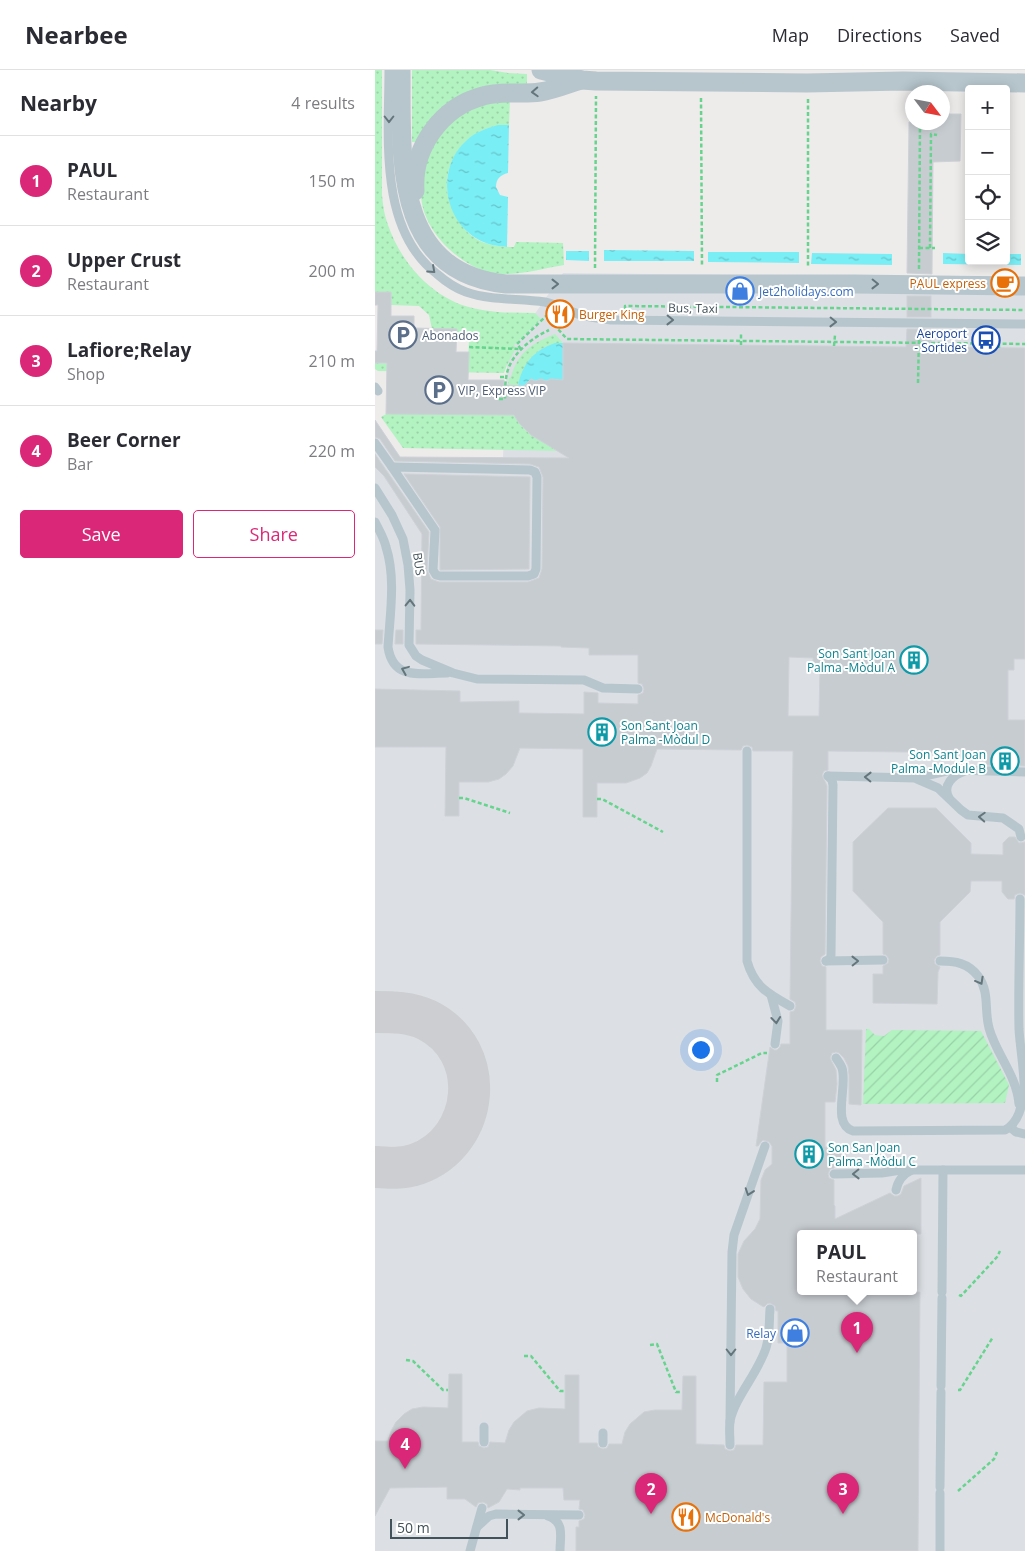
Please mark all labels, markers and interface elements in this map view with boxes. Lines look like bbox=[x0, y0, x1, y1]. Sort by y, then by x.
text: Nearbee bbox=[25, 18, 128, 51]
text: Map bbox=[772, 23, 809, 47]
text: Directions bbox=[837, 23, 922, 47]
text: Saved bbox=[950, 23, 1000, 47]
north arrow bbox=[905, 85, 950, 130]
map controls bbox=[965, 85, 1010, 265]
button: + bbox=[965, 85, 1010, 130]
one-way arrow bbox=[531, 86, 539, 97]
text: Nearby bbox=[20, 89, 97, 117]
text: 4 results bbox=[291, 92, 355, 114]
one-way arrow bbox=[384, 115, 394, 123]
button: − bbox=[965, 130, 1010, 175]
text: PAUL bbox=[67, 157, 117, 183]
text: 1 bbox=[31, 170, 41, 192]
text: 150 m bbox=[309, 170, 355, 192]
button: locate bbox=[965, 175, 1010, 220]
text: Restaurant bbox=[67, 183, 149, 205]
button: layers bbox=[965, 220, 1010, 265]
text: Upper Crust bbox=[67, 247, 181, 273]
text: 2 bbox=[31, 260, 41, 282]
text: 200 m bbox=[309, 260, 355, 282]
one-way arrow bbox=[426, 264, 435, 273]
cafe icon: PAUL express bbox=[990, 268, 1020, 298]
text: Restaurant bbox=[67, 273, 149, 295]
place label: PAUL express bbox=[910, 275, 986, 292]
shop icon: Jet2holidays.com bbox=[725, 276, 755, 306]
one-way arrow bbox=[552, 279, 559, 289]
one-way arrow bbox=[872, 279, 879, 289]
place label: Jet2holidays.com bbox=[758, 283, 854, 300]
restaurant icon: Burger King bbox=[545, 299, 575, 329]
street label: Bus, Taxi bbox=[668, 299, 718, 317]
place label: Burger King bbox=[579, 306, 645, 323]
one-way arrow bbox=[666, 315, 674, 325]
one-way arrow bbox=[829, 317, 837, 327]
parking icon: Abonados bbox=[388, 320, 418, 350]
place label: Aeroport - Sortides bbox=[914, 325, 967, 356]
bus stop icon: Aeroport - Sortides bbox=[971, 325, 1001, 355]
place label: Abonados bbox=[422, 327, 479, 344]
text: Lafiore;Relay bbox=[67, 337, 191, 363]
text: 3 bbox=[31, 350, 41, 372]
text: 210 m bbox=[309, 350, 355, 372]
text: Shop bbox=[67, 363, 105, 385]
parking icon: VIP, Express VIP bbox=[424, 375, 454, 405]
place label: VIP, Express VIP bbox=[458, 382, 546, 399]
text: Beer Corner bbox=[67, 427, 181, 453]
text: 4 bbox=[31, 440, 41, 462]
text: 220 m bbox=[309, 440, 355, 462]
text: Bar bbox=[67, 453, 93, 475]
button: Save bbox=[20, 510, 183, 558]
button: Share bbox=[193, 510, 355, 558]
street label: BUS bbox=[409, 551, 429, 577]
one-way arrow bbox=[405, 598, 415, 606]
place label: Son Sant Joan Palma -Mòdul A bbox=[807, 645, 895, 676]
building icon: Son Sant Joan Palma -Mòdul A bbox=[899, 645, 929, 675]
one-way arrow bbox=[401, 666, 410, 676]
building icon: Son Sant Joan Palma -Mòdul D bbox=[587, 717, 617, 747]
place label: Son Sant Joan Palma -Mòdul D bbox=[621, 717, 710, 748]
place label: Son Sant Joan Palma -Module B bbox=[891, 746, 986, 777]
building icon: Son Sant Joan Palma -Module B bbox=[990, 746, 1020, 776]
one-way arrow bbox=[864, 772, 872, 782]
one-way arrow bbox=[978, 811, 986, 822]
one-way arrow bbox=[851, 955, 859, 966]
one-way arrow bbox=[974, 976, 984, 985]
one-way arrow bbox=[770, 1016, 781, 1024]
your location bbox=[688, 1037, 714, 1063]
building icon: Son San Joan Palma -Mòdul C bbox=[794, 1139, 824, 1169]
place label: Son San Joan Palma -Mòdul C bbox=[828, 1139, 917, 1170]
one-way arrow bbox=[852, 1169, 860, 1179]
one-way arrow bbox=[745, 1188, 755, 1196]
popup bbox=[797, 1230, 917, 1295]
text: PAUL bbox=[816, 1239, 866, 1265]
text: Restaurant bbox=[816, 1265, 898, 1287]
pin: 1 bbox=[841, 1312, 873, 1353]
shop icon: Relay bbox=[780, 1318, 810, 1348]
place label: Relay bbox=[746, 1325, 777, 1342]
one-way arrow bbox=[726, 1348, 736, 1356]
pin: 4 bbox=[389, 1428, 421, 1469]
pin: 2 bbox=[635, 1473, 667, 1514]
pin: 3 bbox=[827, 1473, 859, 1514]
restaurant icon: McDonald's bbox=[671, 1502, 701, 1532]
one-way arrow bbox=[517, 1509, 525, 1520]
place label: McDonald's bbox=[705, 1509, 770, 1526]
scale bar bbox=[390, 1516, 507, 1539]
text: 50 m bbox=[397, 1518, 430, 1537]

